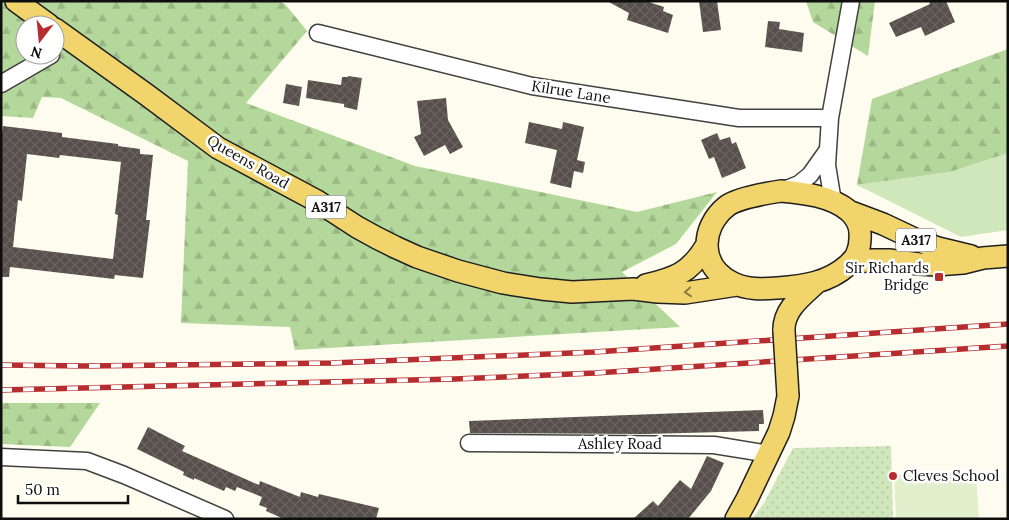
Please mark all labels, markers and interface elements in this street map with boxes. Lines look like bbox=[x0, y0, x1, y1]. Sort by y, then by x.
north arrow bbox=[15, 15, 65, 65]
text: N bbox=[29, 42, 44, 63]
street label: Kilrue Lane bbox=[530, 76, 612, 107]
street label: Queens Road bbox=[204, 130, 293, 193]
road number: A317 bbox=[306, 196, 346, 218]
road number: A317 bbox=[896, 228, 936, 252]
place label: Sir Richards Bridge bbox=[845, 258, 929, 294]
marker: Sir Richards Bridge bbox=[933, 271, 945, 283]
one-way arrow bbox=[684, 286, 692, 297]
street label: Ashley Road bbox=[577, 434, 662, 453]
place label: Cleves School bbox=[903, 466, 999, 485]
marker: Cleves School bbox=[887, 470, 899, 482]
scale bar bbox=[18, 472, 128, 504]
text: 50 m bbox=[25, 480, 60, 499]

